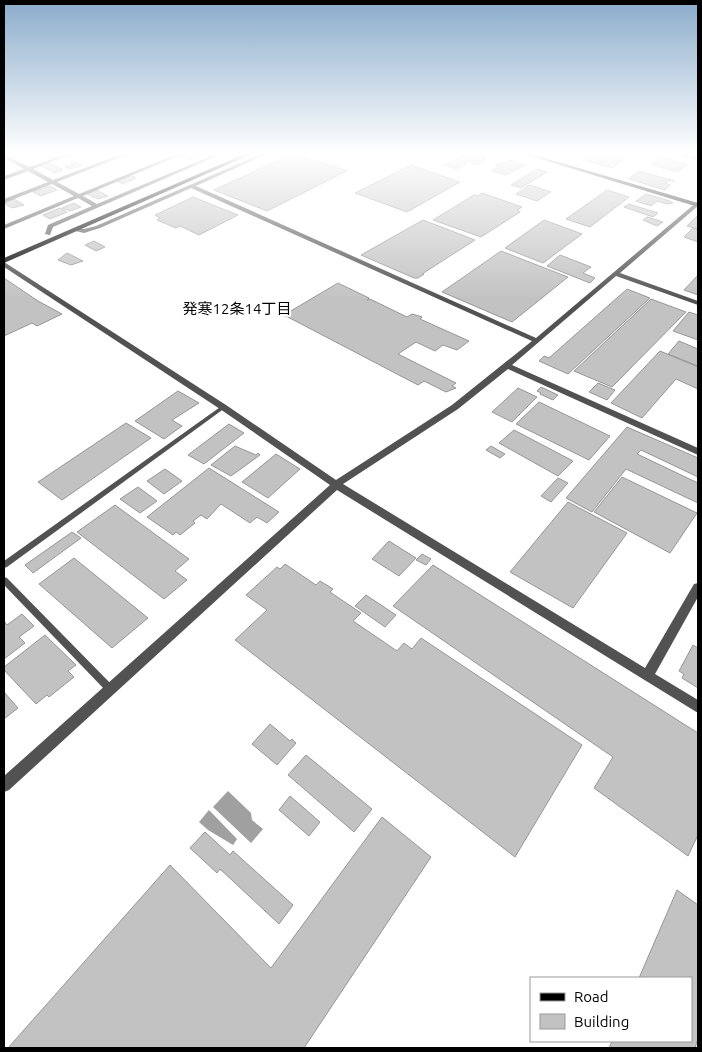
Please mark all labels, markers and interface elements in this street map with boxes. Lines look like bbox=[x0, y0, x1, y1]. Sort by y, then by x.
district label: 発寒12条14丁目 bbox=[183, 300, 291, 317]
legend bbox=[530, 977, 692, 1042]
text: Road bbox=[574, 988, 609, 1005]
text: Building bbox=[574, 1013, 629, 1030]

